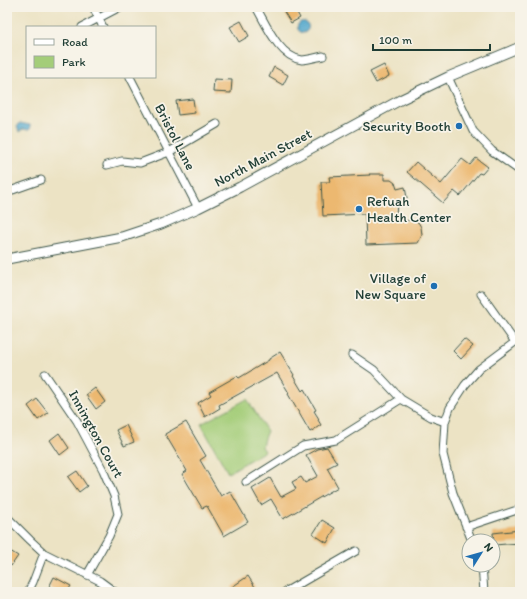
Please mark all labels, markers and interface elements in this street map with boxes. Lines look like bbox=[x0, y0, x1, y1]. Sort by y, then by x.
legend bbox=[26, 26, 156, 78]
scale bar bbox=[373, 26, 490, 52]
text: 100 m bbox=[379, 33, 412, 47]
text: Road bbox=[62, 35, 88, 49]
text: Park bbox=[62, 55, 86, 69]
street label: Bristol Lane bbox=[151, 101, 199, 173]
place label: Security Booth bbox=[362, 118, 452, 135]
marker: Security Booth bbox=[454, 121, 464, 131]
street label: North Main Street bbox=[211, 125, 315, 191]
place label: Refuah Health Center bbox=[367, 193, 452, 226]
marker: Refuah Health Center bbox=[354, 204, 364, 214]
place label: Village of New Square bbox=[355, 270, 427, 303]
marker: Village of New Square bbox=[429, 281, 439, 291]
street label: Innington Court bbox=[65, 387, 127, 481]
north arrow bbox=[461, 533, 501, 573]
text: N bbox=[481, 540, 496, 554]

